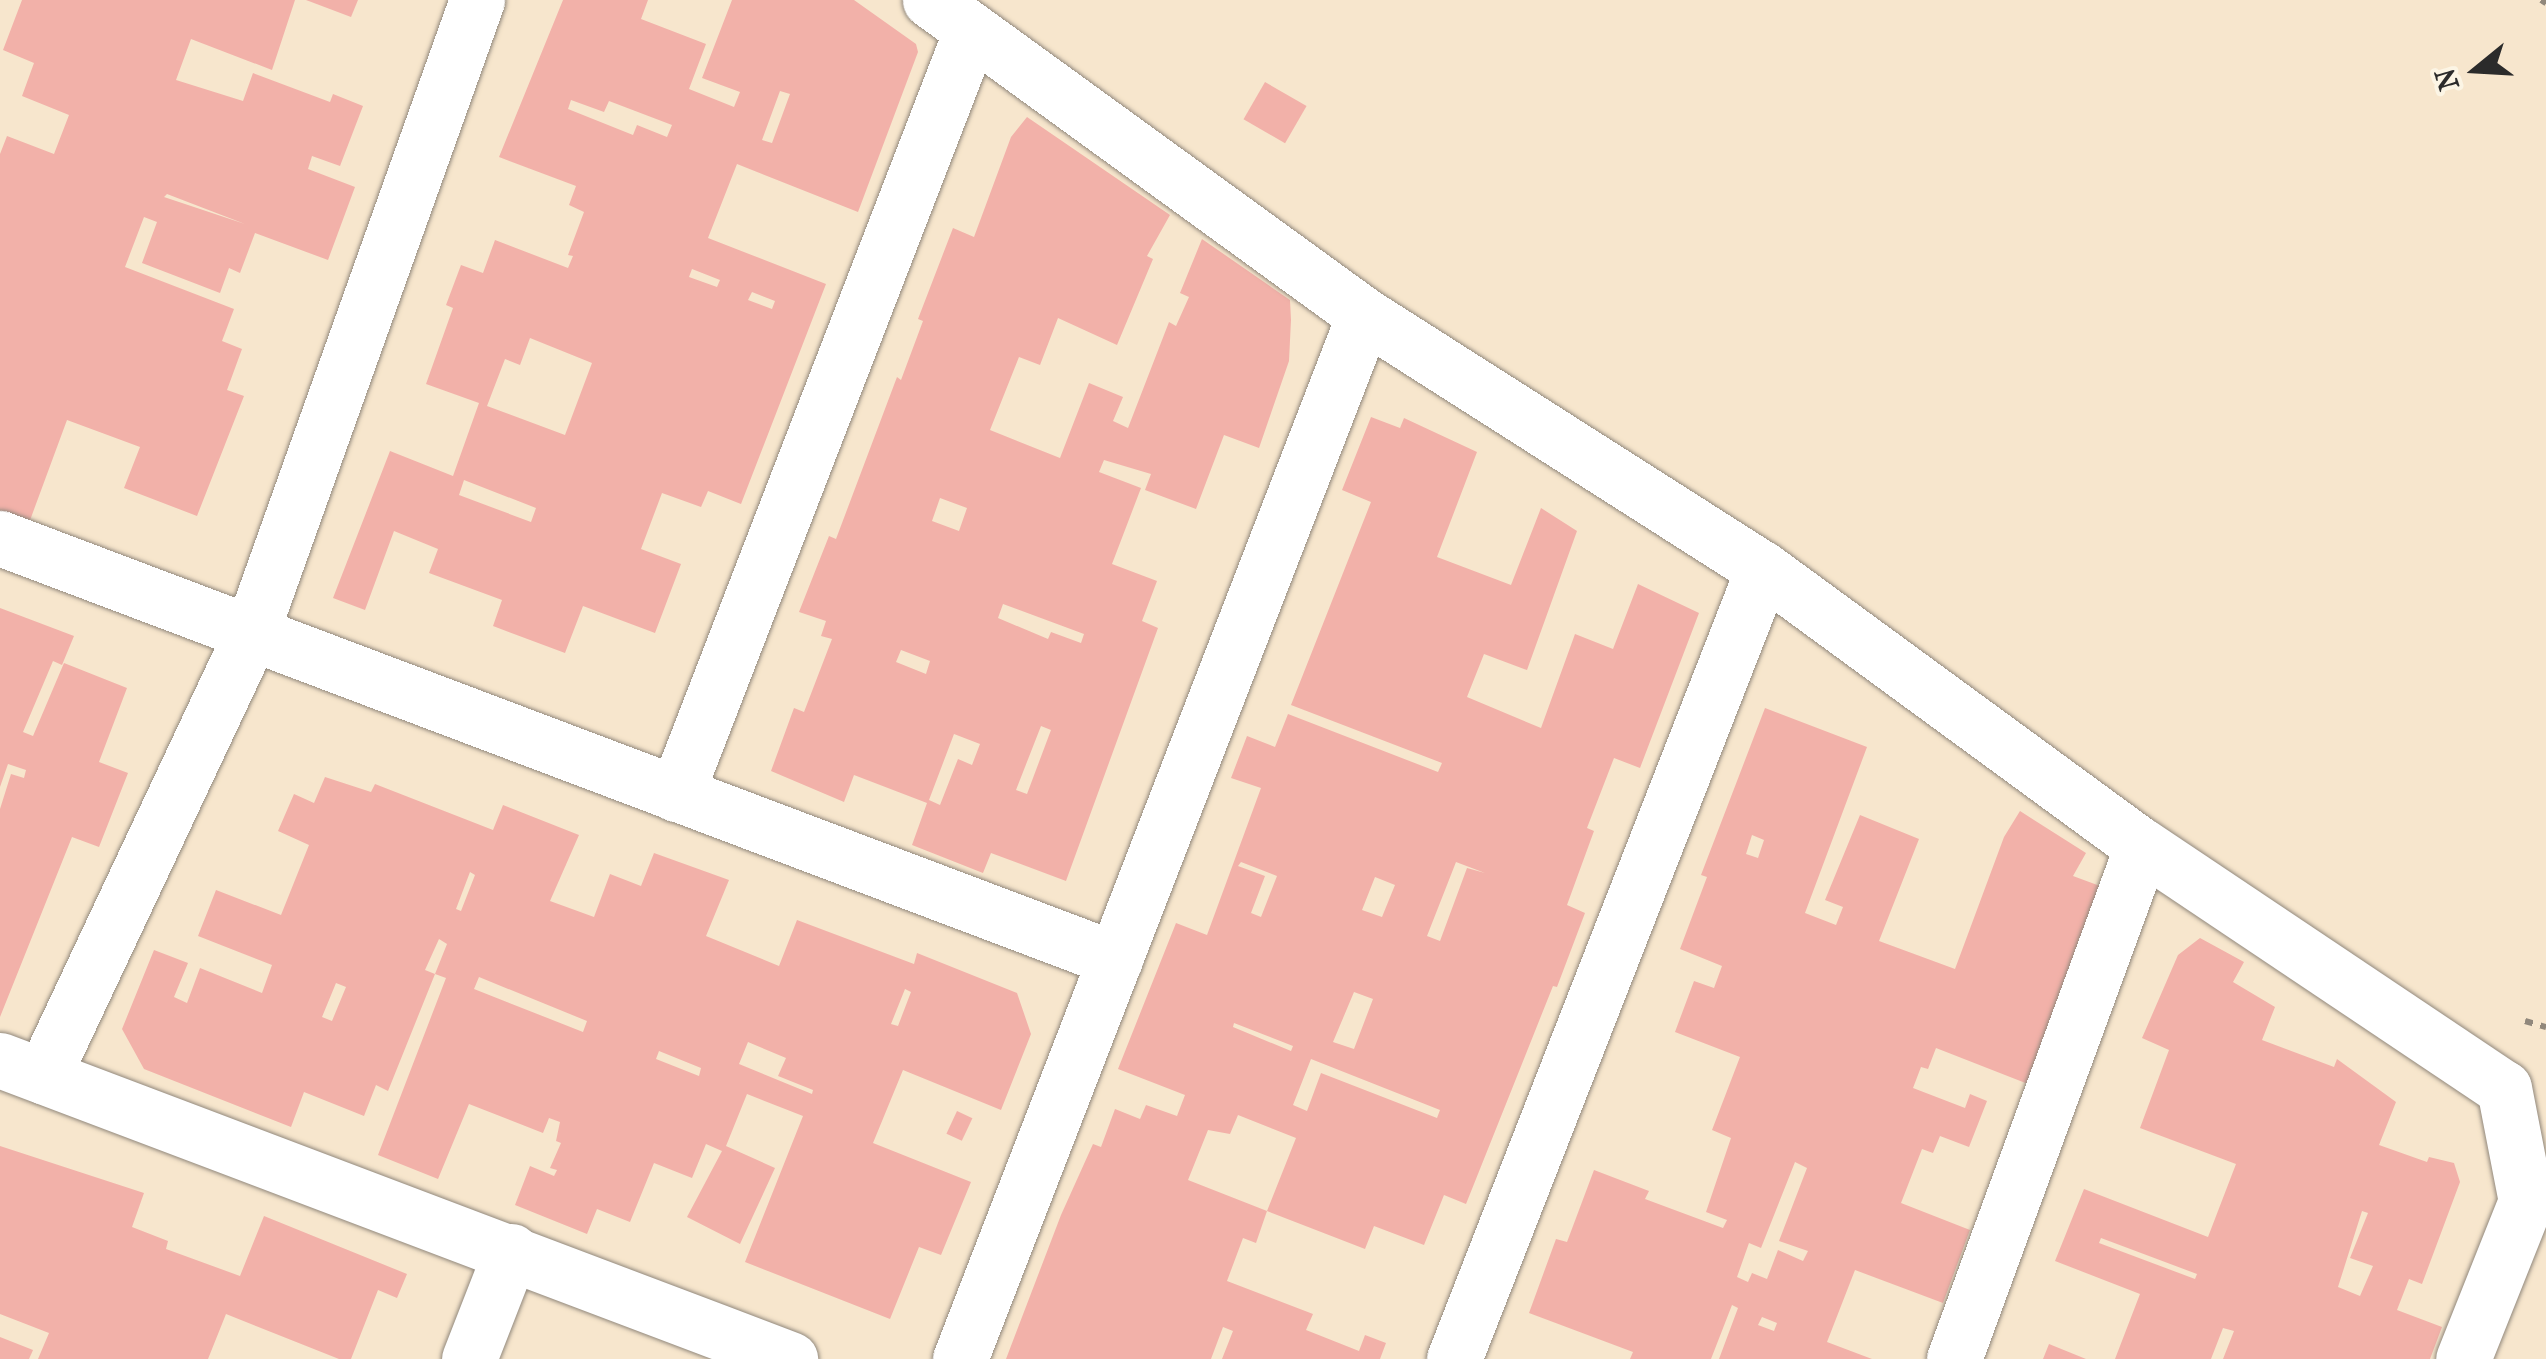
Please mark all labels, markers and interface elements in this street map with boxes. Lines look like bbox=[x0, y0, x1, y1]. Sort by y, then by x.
north arrow bbox=[2426, 20, 2526, 120]
text: N bbox=[2428, 64, 2466, 95]

